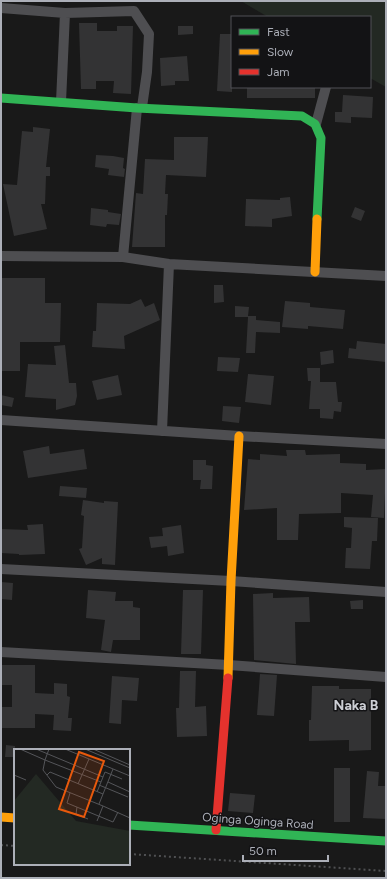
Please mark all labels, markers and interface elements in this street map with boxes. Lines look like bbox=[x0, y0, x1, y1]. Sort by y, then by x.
legend bbox=[231, 16, 371, 88]
text: Fast bbox=[267, 25, 290, 39]
text: Slow bbox=[267, 45, 294, 59]
text: Jam bbox=[267, 65, 290, 79]
district label: Naka B bbox=[334, 697, 379, 714]
inset map bbox=[14, 749, 130, 865]
street label: Oginga Oginga Road bbox=[202, 810, 314, 832]
scale bar bbox=[243, 837, 328, 863]
text: 50 m bbox=[249, 844, 277, 858]

